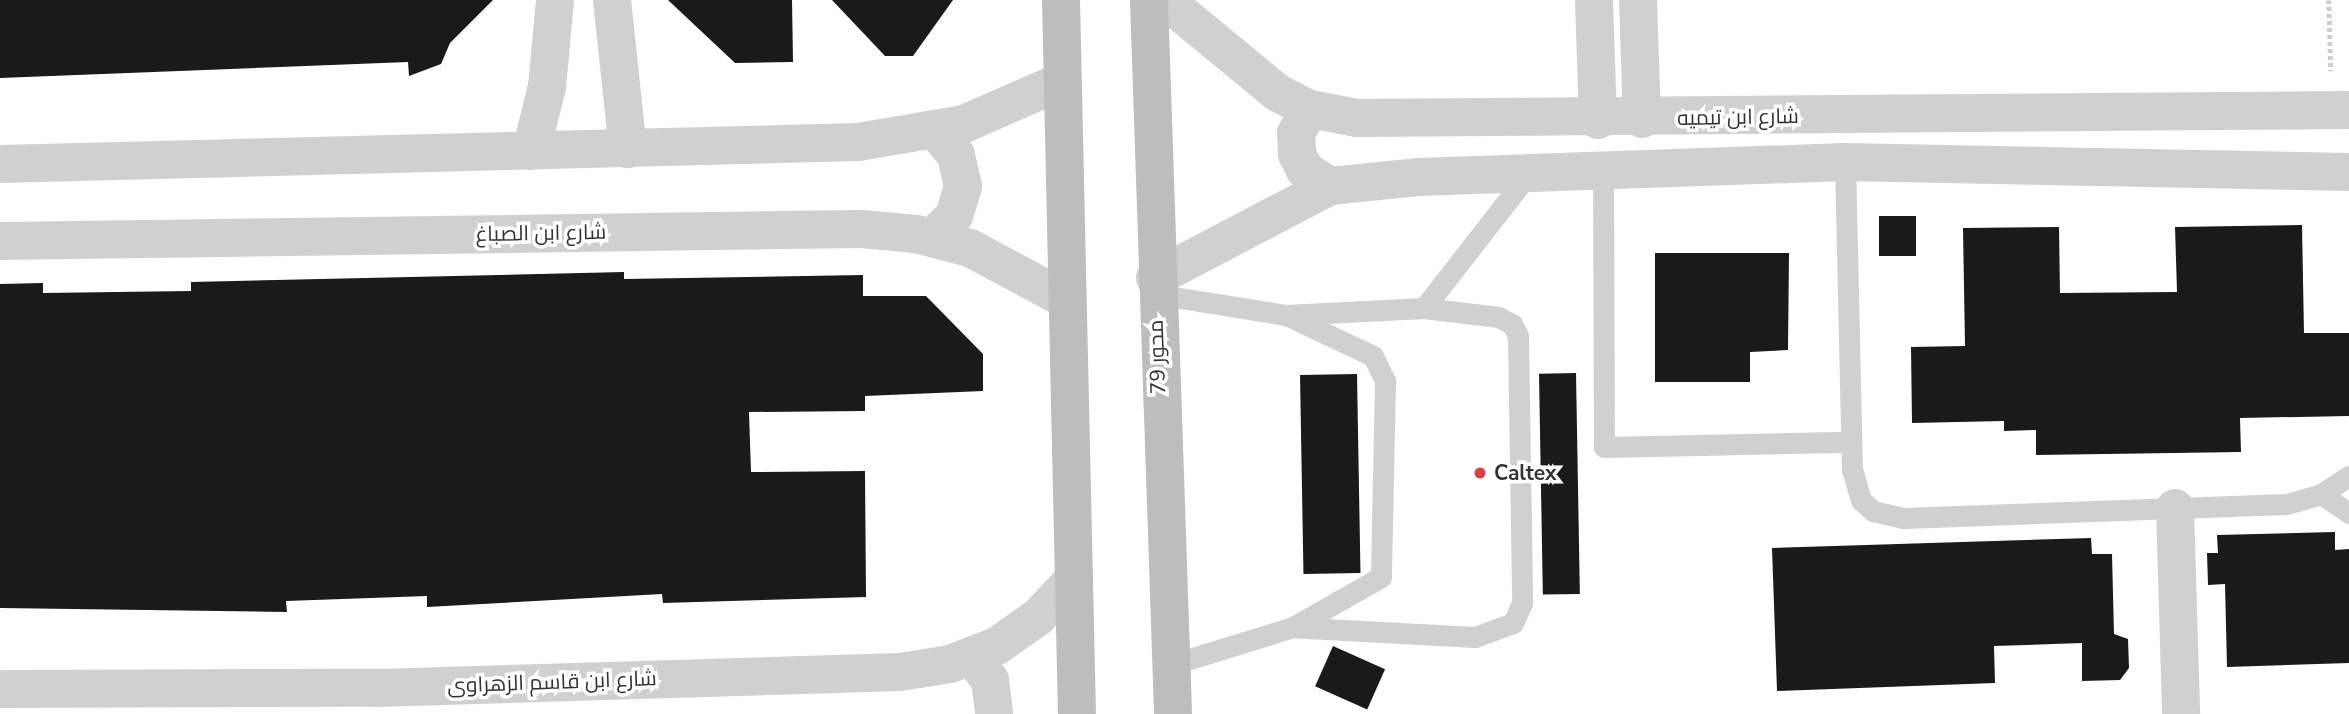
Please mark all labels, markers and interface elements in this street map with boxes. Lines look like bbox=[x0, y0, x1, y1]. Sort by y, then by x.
street label: شارع ابن تيميه bbox=[1677, 103, 1799, 131]
street label: شارع ابن الصباغ bbox=[475, 219, 607, 247]
street label: محور 79 bbox=[1143, 319, 1171, 395]
place label: Caltex bbox=[1494, 460, 1557, 486]
marker: Caltex bbox=[1472, 465, 1488, 481]
street label: شارع ابن قاسم الزهراوى bbox=[447, 666, 657, 698]

